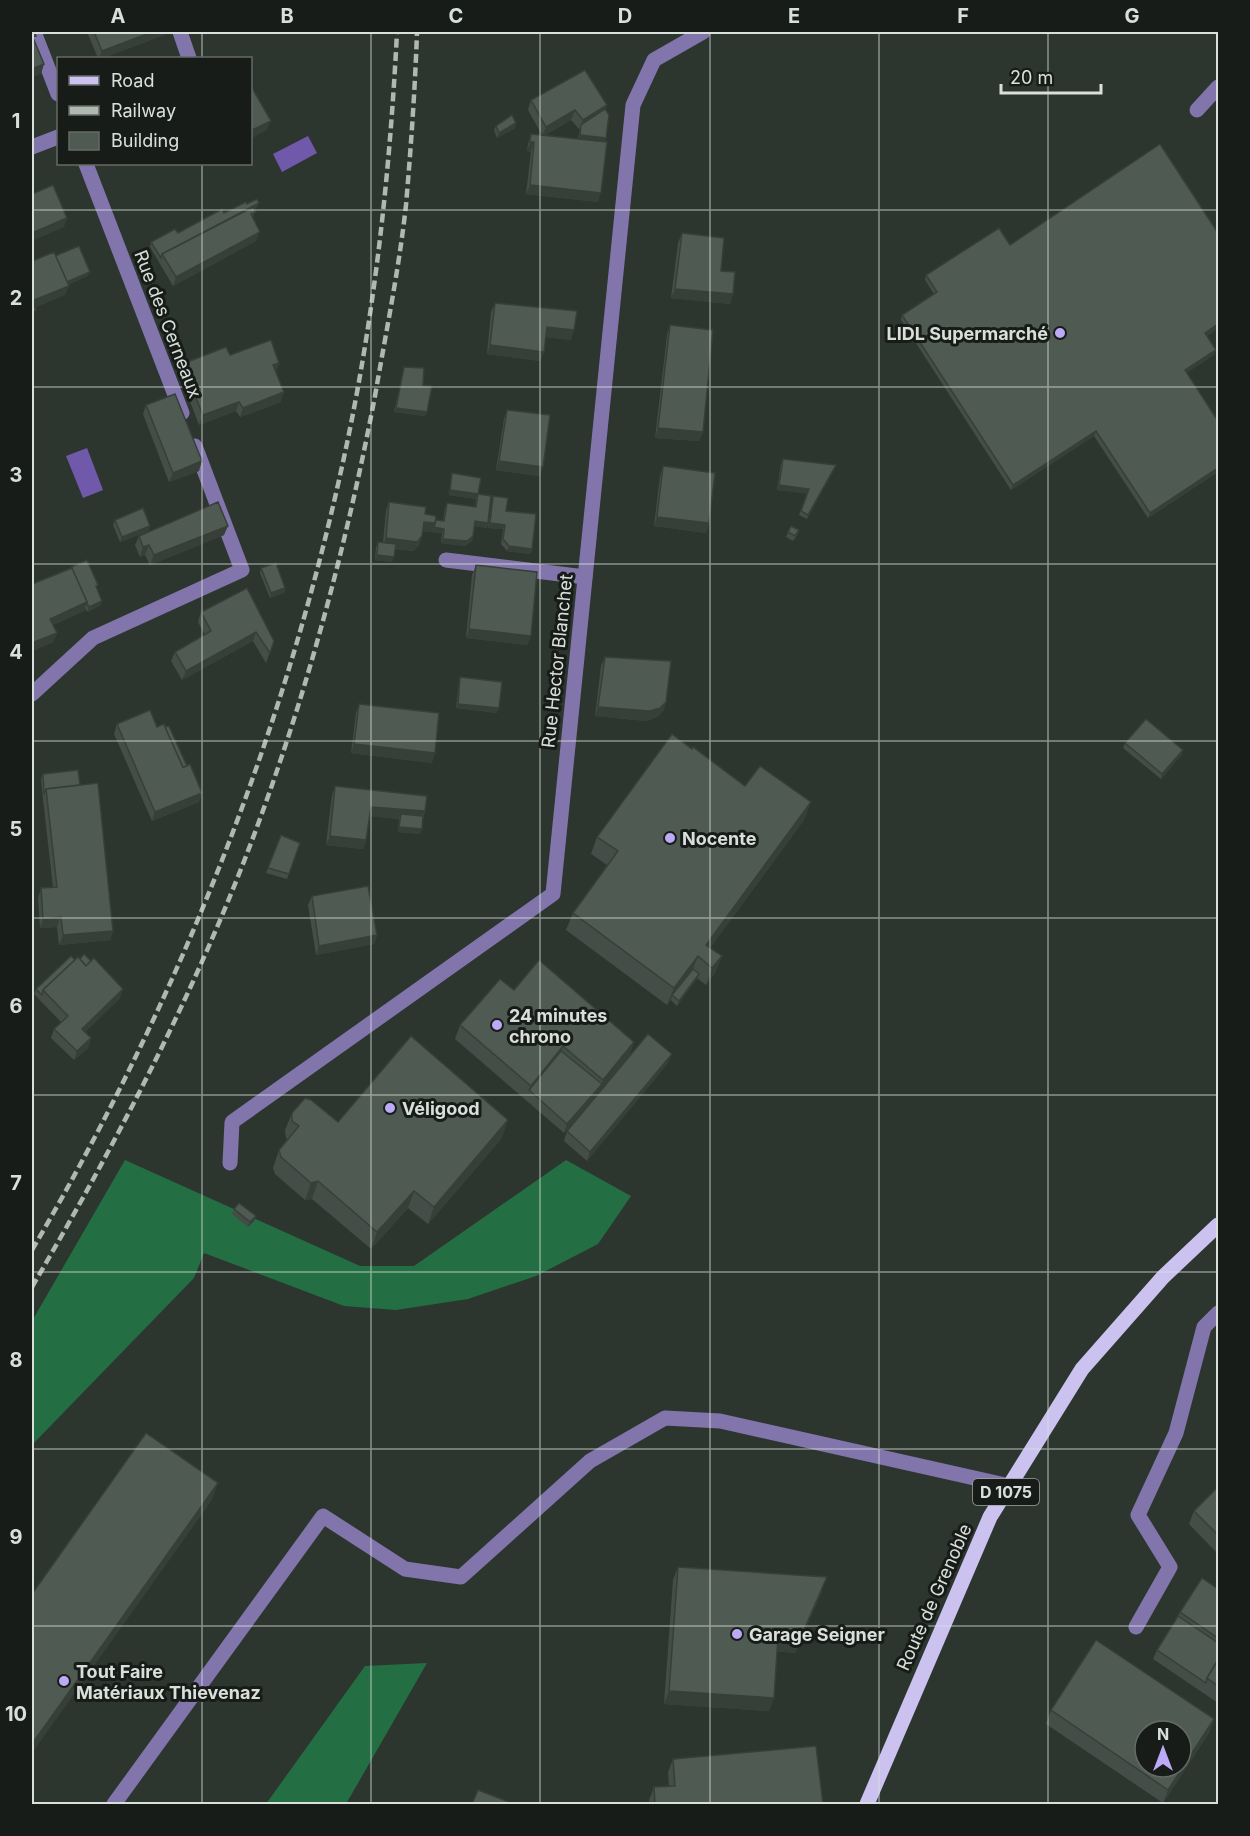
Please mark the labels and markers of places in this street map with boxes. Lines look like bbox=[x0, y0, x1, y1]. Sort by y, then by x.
place label: LIDL Supermarché bbox=[887, 323, 1048, 344]
marker: LIDL Supermarché bbox=[1053, 326, 1067, 340]
place label: Nocente bbox=[682, 828, 757, 849]
marker: Nocente bbox=[663, 831, 677, 845]
place label: 24 minutes chrono bbox=[509, 1005, 607, 1047]
marker: 24 minutes chrono bbox=[490, 1018, 504, 1032]
place label: Véligood bbox=[402, 1098, 480, 1119]
marker: Véligood bbox=[383, 1101, 397, 1115]
place label: Garage Seigner bbox=[749, 1624, 885, 1645]
marker: Garage Seigner bbox=[730, 1627, 744, 1641]
place label: Tout Faire Matériaux Thievenaz bbox=[76, 1661, 261, 1703]
marker: Tout Faire Matériaux Thievenaz bbox=[57, 1674, 71, 1688]

